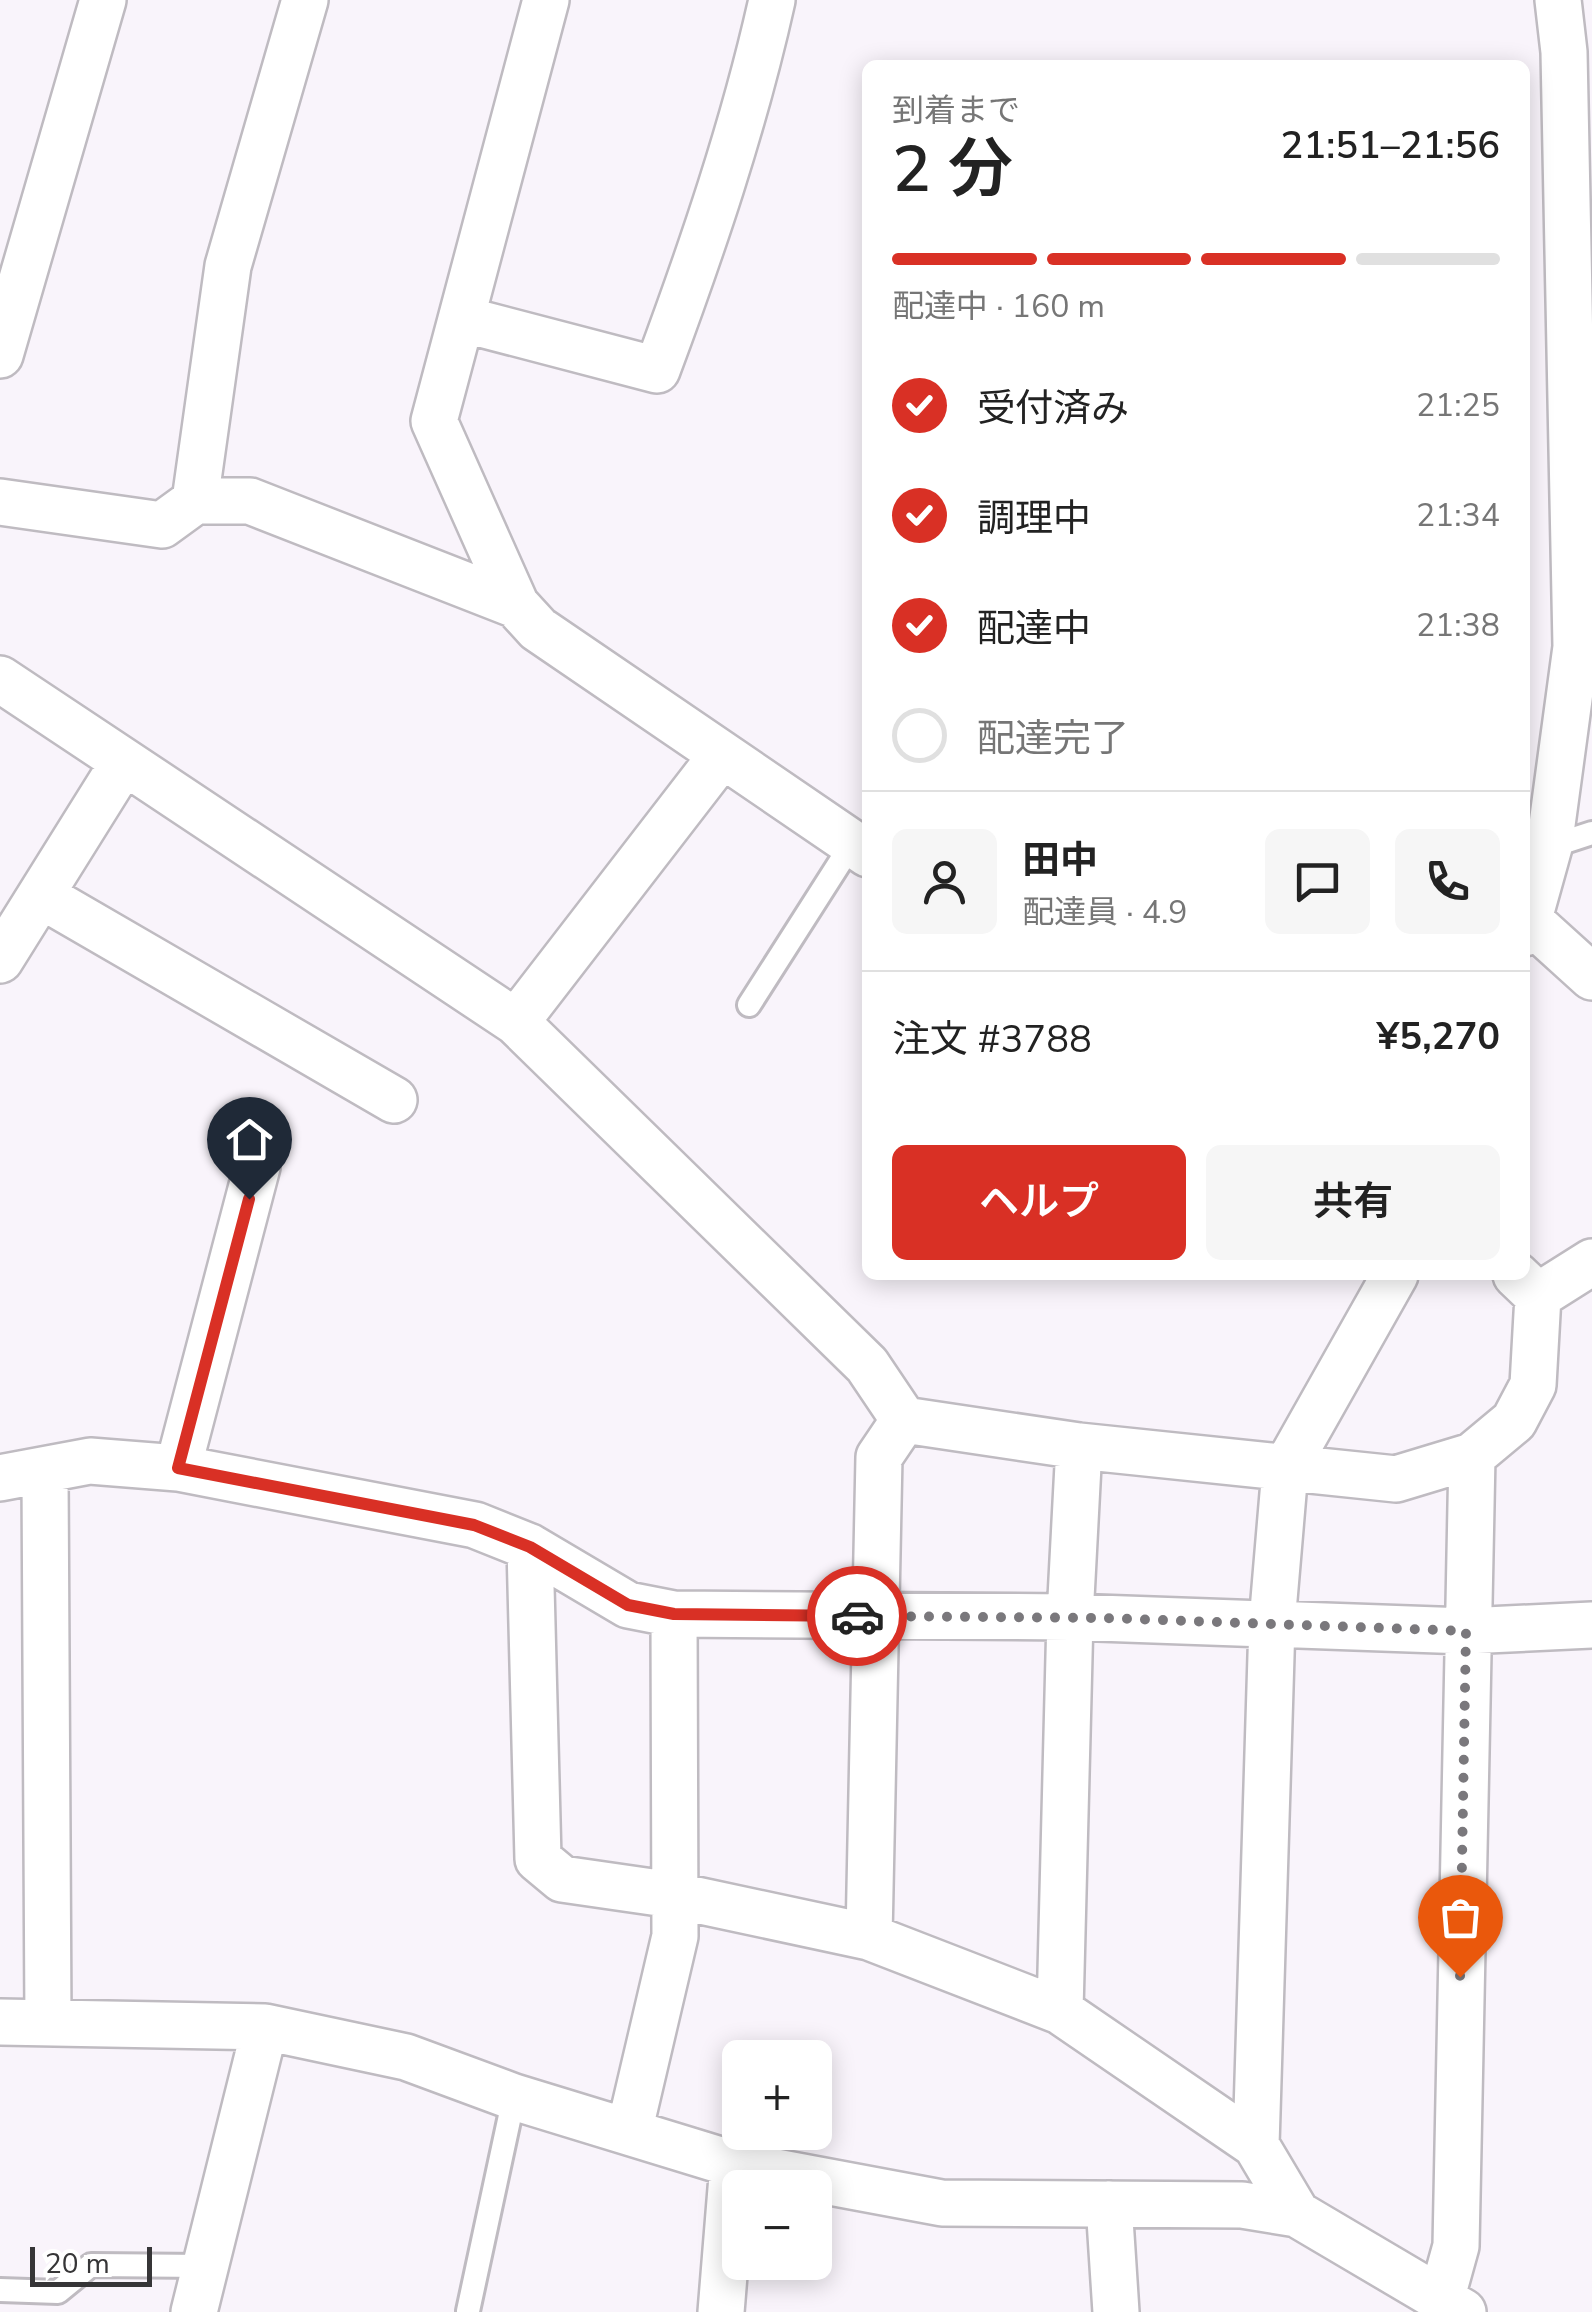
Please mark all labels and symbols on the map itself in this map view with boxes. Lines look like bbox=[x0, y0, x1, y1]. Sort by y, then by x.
pin bbox=[207, 1097, 292, 1200]
courier bbox=[807, 1566, 907, 1666]
pin bbox=[1418, 1875, 1503, 1978]
scale bar bbox=[30, 2242, 152, 2286]

